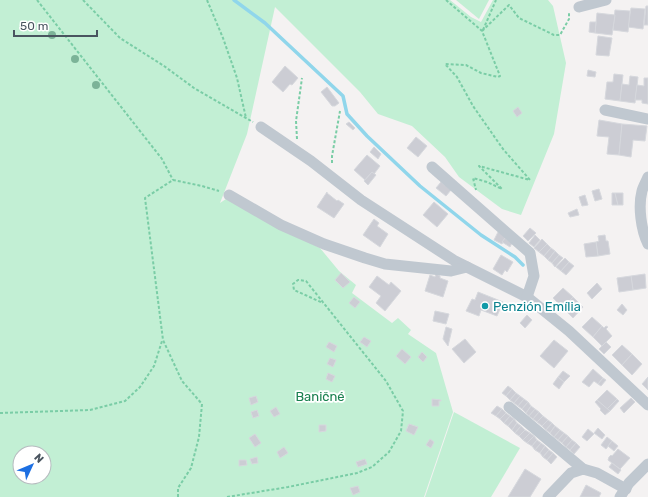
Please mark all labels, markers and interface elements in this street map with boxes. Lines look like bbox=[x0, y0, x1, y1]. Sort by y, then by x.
scale bar bbox=[14, 12, 97, 38]
text: 50 m bbox=[20, 19, 48, 33]
place label: Penzión Emília bbox=[493, 299, 581, 314]
marker: Penzión Emília bbox=[480, 301, 490, 311]
park label: Baničné bbox=[295, 389, 345, 404]
north arrow bbox=[12, 445, 52, 485]
text: N bbox=[31, 451, 46, 466]

